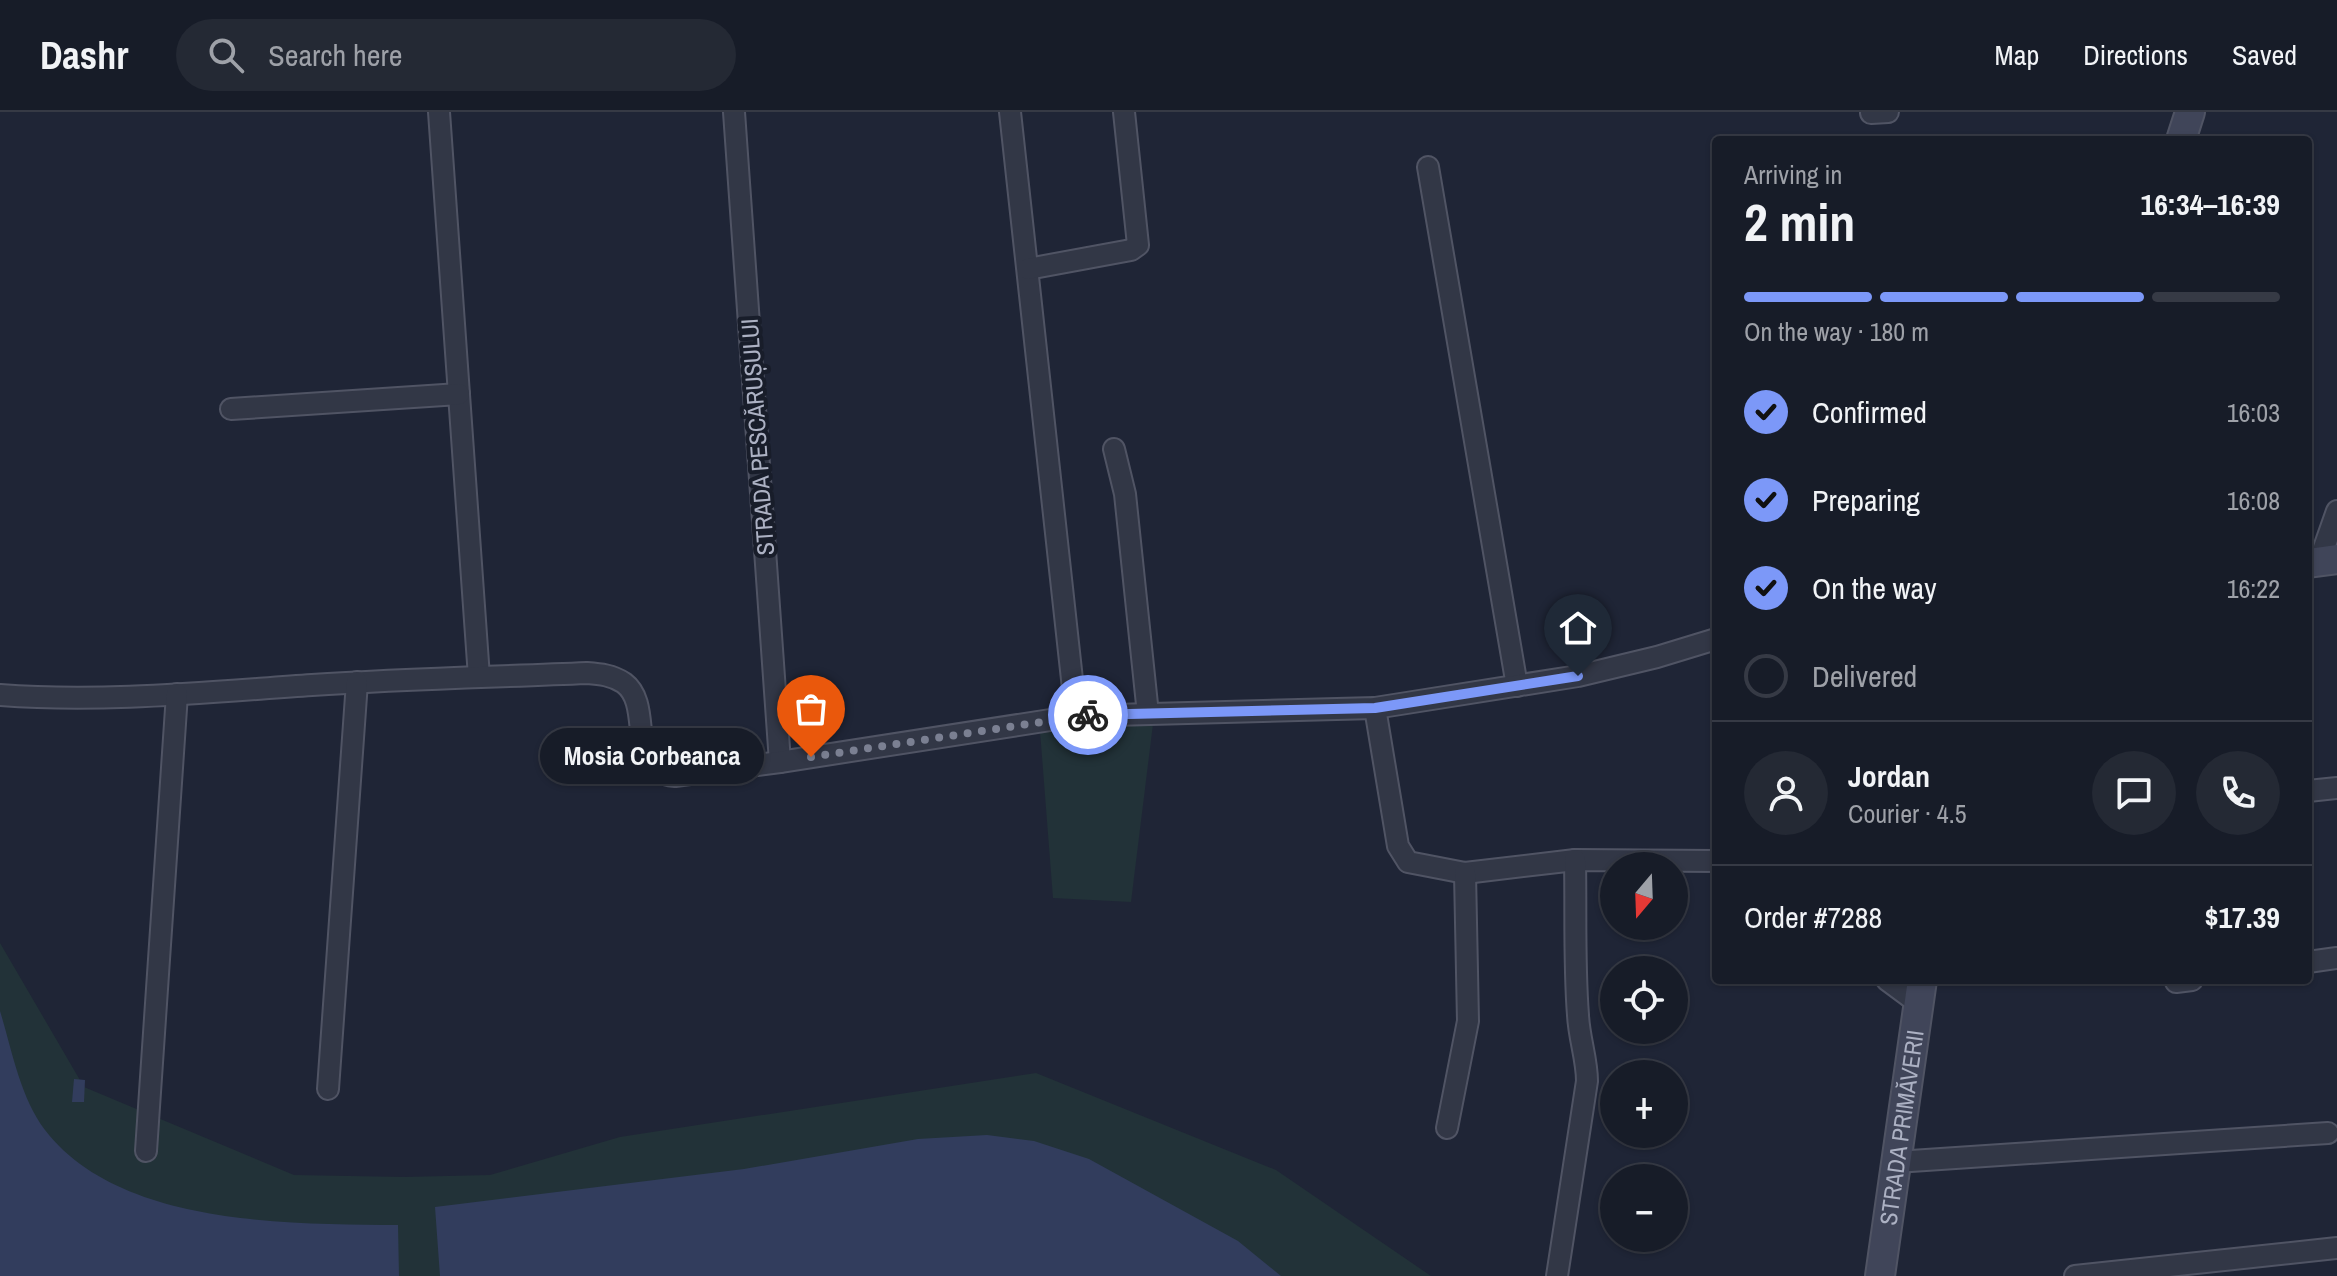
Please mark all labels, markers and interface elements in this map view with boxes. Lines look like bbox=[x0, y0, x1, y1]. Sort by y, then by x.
search box bbox=[176, 19, 736, 91]
text: Dashr bbox=[40, 30, 128, 81]
icon: search bbox=[204, 33, 248, 77]
text: Search here bbox=[268, 35, 402, 75]
text: Map bbox=[1995, 36, 2039, 74]
text: Directions bbox=[2083, 36, 2188, 74]
text: Saved bbox=[2232, 36, 2297, 74]
text: Arriving in bbox=[1744, 157, 1842, 192]
text: 16:34–16:39 bbox=[2141, 184, 2280, 224]
text: 2 min bbox=[1744, 187, 1855, 257]
text: On the way · 180 m bbox=[1744, 314, 1929, 349]
street label: STRADA PESCĂRUȘULUI bbox=[733, 318, 781, 556]
icon: check bbox=[1744, 390, 1788, 434]
text: Confirmed bbox=[1812, 392, 1927, 432]
text: 16:03 bbox=[2227, 395, 2280, 430]
icon: check bbox=[1744, 478, 1788, 522]
text: Preparing bbox=[1812, 480, 1920, 520]
text: 16:08 bbox=[2227, 483, 2280, 518]
icon: check bbox=[1744, 566, 1788, 610]
text: On the way bbox=[1812, 568, 1936, 608]
text: 16:22 bbox=[2227, 571, 2280, 606]
pin bbox=[1544, 594, 1612, 676]
icon: home bbox=[1556, 606, 1600, 650]
text: Delivered bbox=[1812, 656, 1917, 696]
pin bbox=[777, 675, 845, 757]
courier bbox=[1048, 675, 1128, 755]
icon: bag bbox=[789, 687, 833, 731]
icon: bike bbox=[1066, 693, 1110, 737]
callout: Mosia Corbeanca bbox=[539, 729, 763, 785]
text: Mosia Corbeanca bbox=[564, 738, 740, 773]
button: person bbox=[1744, 751, 1828, 835]
button: chat bbox=[2092, 751, 2176, 835]
button: phone bbox=[2196, 751, 2280, 835]
text: Jordan bbox=[1848, 756, 1930, 796]
text: Courier · 4.5 bbox=[1848, 796, 1967, 831]
north arrow bbox=[1600, 852, 1688, 940]
map controls bbox=[1600, 852, 1688, 1252]
text: Order #7288 bbox=[1744, 897, 1882, 937]
text: $17.39 bbox=[2205, 897, 2280, 937]
button: locate bbox=[1600, 956, 1688, 1044]
street label: STRADA PRIMĂVERII bbox=[1871, 1028, 1931, 1227]
button: + bbox=[1600, 1060, 1688, 1148]
button: − bbox=[1600, 1164, 1688, 1252]

